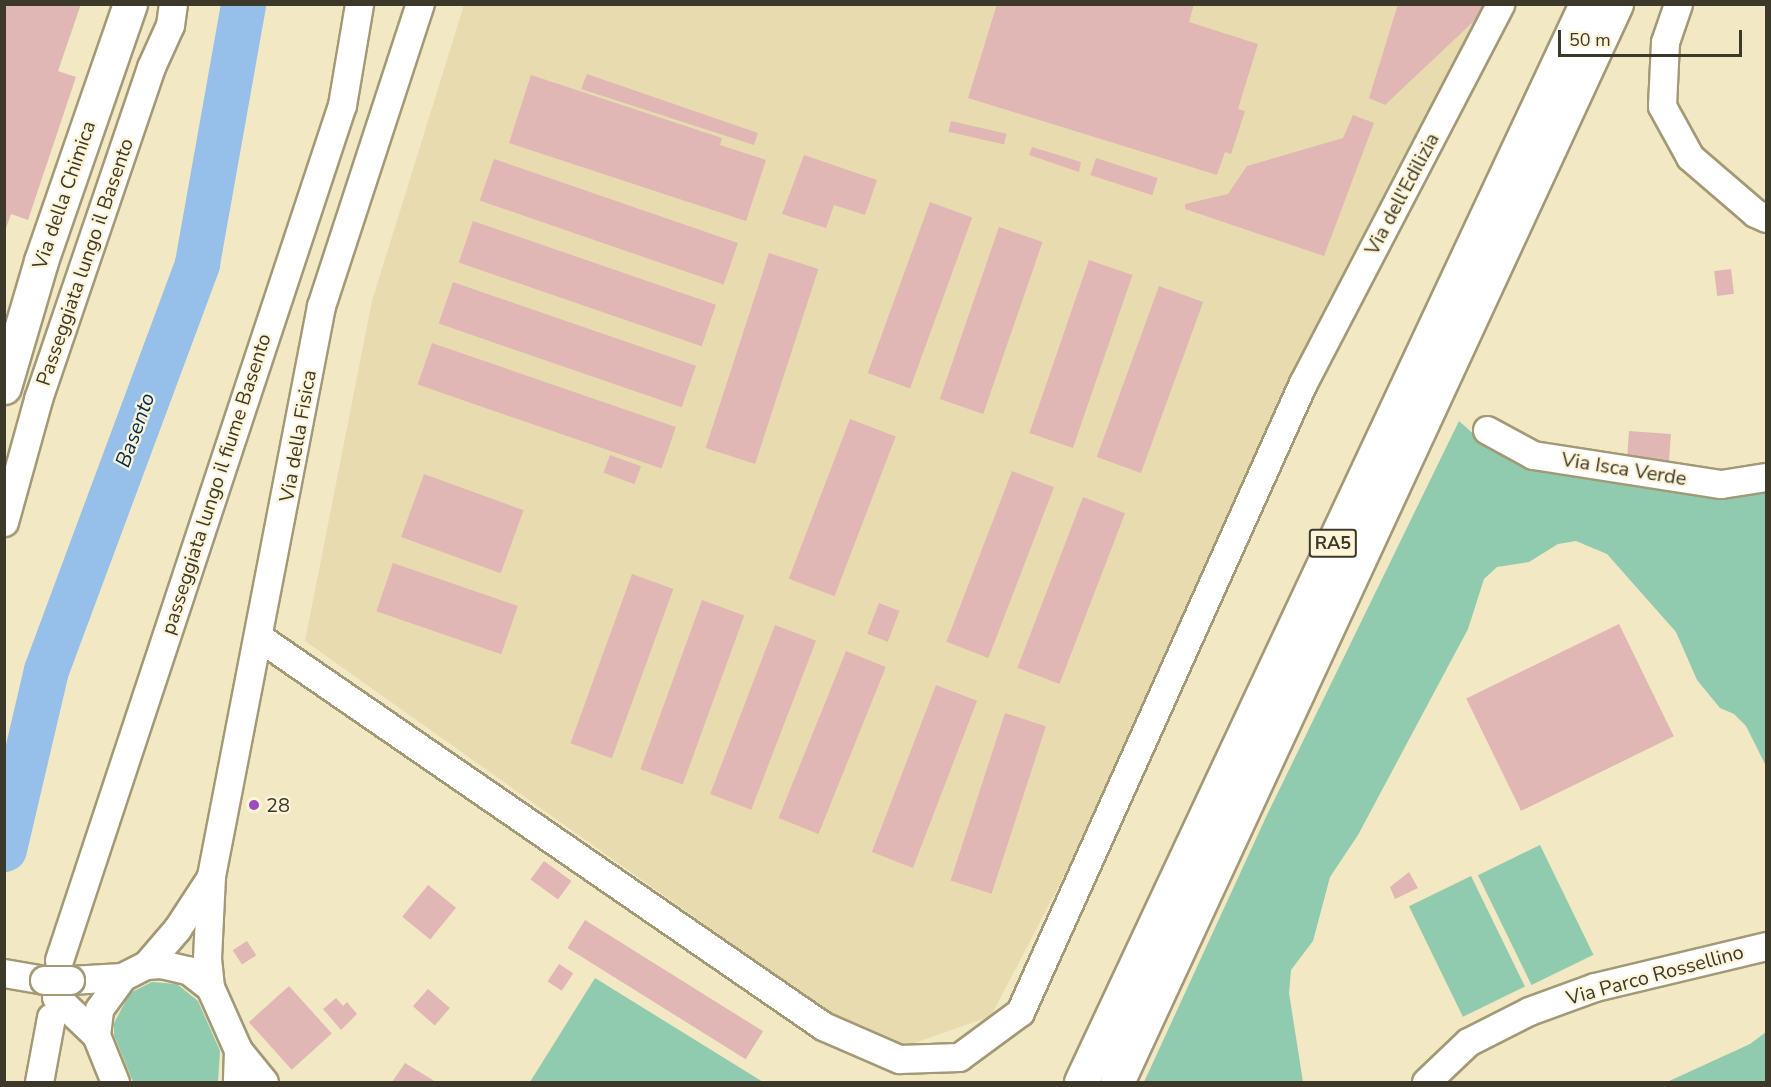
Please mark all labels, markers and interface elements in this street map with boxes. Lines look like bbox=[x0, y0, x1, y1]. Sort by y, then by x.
scale bar bbox=[1561, 18, 1746, 56]
text: 50 m bbox=[1569, 28, 1611, 52]
street label: Via della Chimica bbox=[27, 118, 101, 272]
street label: Via dell'Edilizia bbox=[1360, 129, 1444, 259]
street label: Passeggiata lungo il Basento bbox=[31, 135, 139, 389]
street label: passeggiata lungo il fiume Basento bbox=[156, 331, 276, 637]
street label: Via della Fisica bbox=[275, 368, 321, 504]
water label: Basento bbox=[110, 389, 160, 471]
street label: Via Isca Verde bbox=[1560, 447, 1688, 491]
road number: RA5 bbox=[1308, 528, 1358, 558]
place label: 28 bbox=[266, 793, 290, 817]
marker: 28 bbox=[247, 798, 261, 812]
street label: Via Parco Rossellino bbox=[1564, 940, 1746, 1010]

